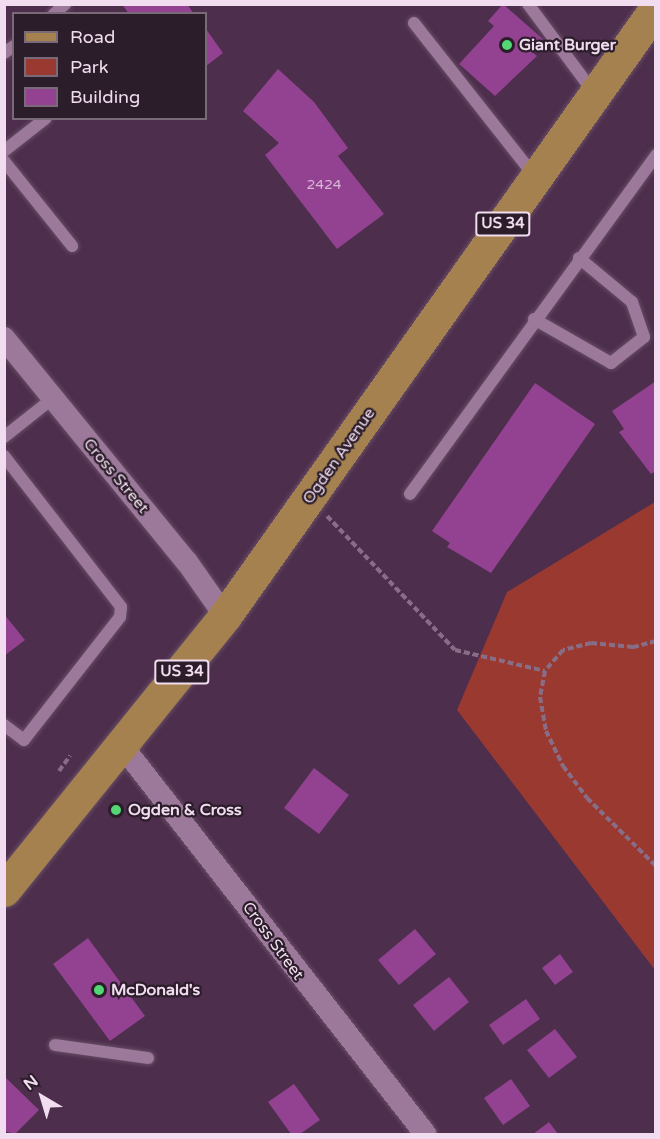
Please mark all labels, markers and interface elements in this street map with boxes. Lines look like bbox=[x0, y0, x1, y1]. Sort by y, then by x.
legend bbox=[12, 12, 207, 120]
text: Road bbox=[70, 26, 115, 48]
place label: Giant Burger bbox=[519, 35, 616, 55]
marker: Giant Burger bbox=[500, 38, 514, 52]
text: Park bbox=[70, 56, 108, 78]
text: Building bbox=[70, 86, 140, 108]
house number: 2424 bbox=[306, 177, 342, 193]
road number: US 34 bbox=[474, 212, 532, 236]
street label: Ogden Avenue bbox=[299, 404, 379, 508]
street label: Cross Street bbox=[79, 435, 153, 517]
road number: US 34 bbox=[154, 660, 210, 684]
place label: Ogden & Cross bbox=[128, 800, 242, 820]
marker: Ogden & Cross bbox=[109, 803, 123, 817]
street label: Cross Street bbox=[238, 898, 308, 984]
place label: McDonald's bbox=[111, 980, 200, 1000]
marker: McDonald's bbox=[92, 983, 106, 997]
north arrow bbox=[12, 1067, 72, 1127]
text: N bbox=[20, 1071, 42, 1095]

